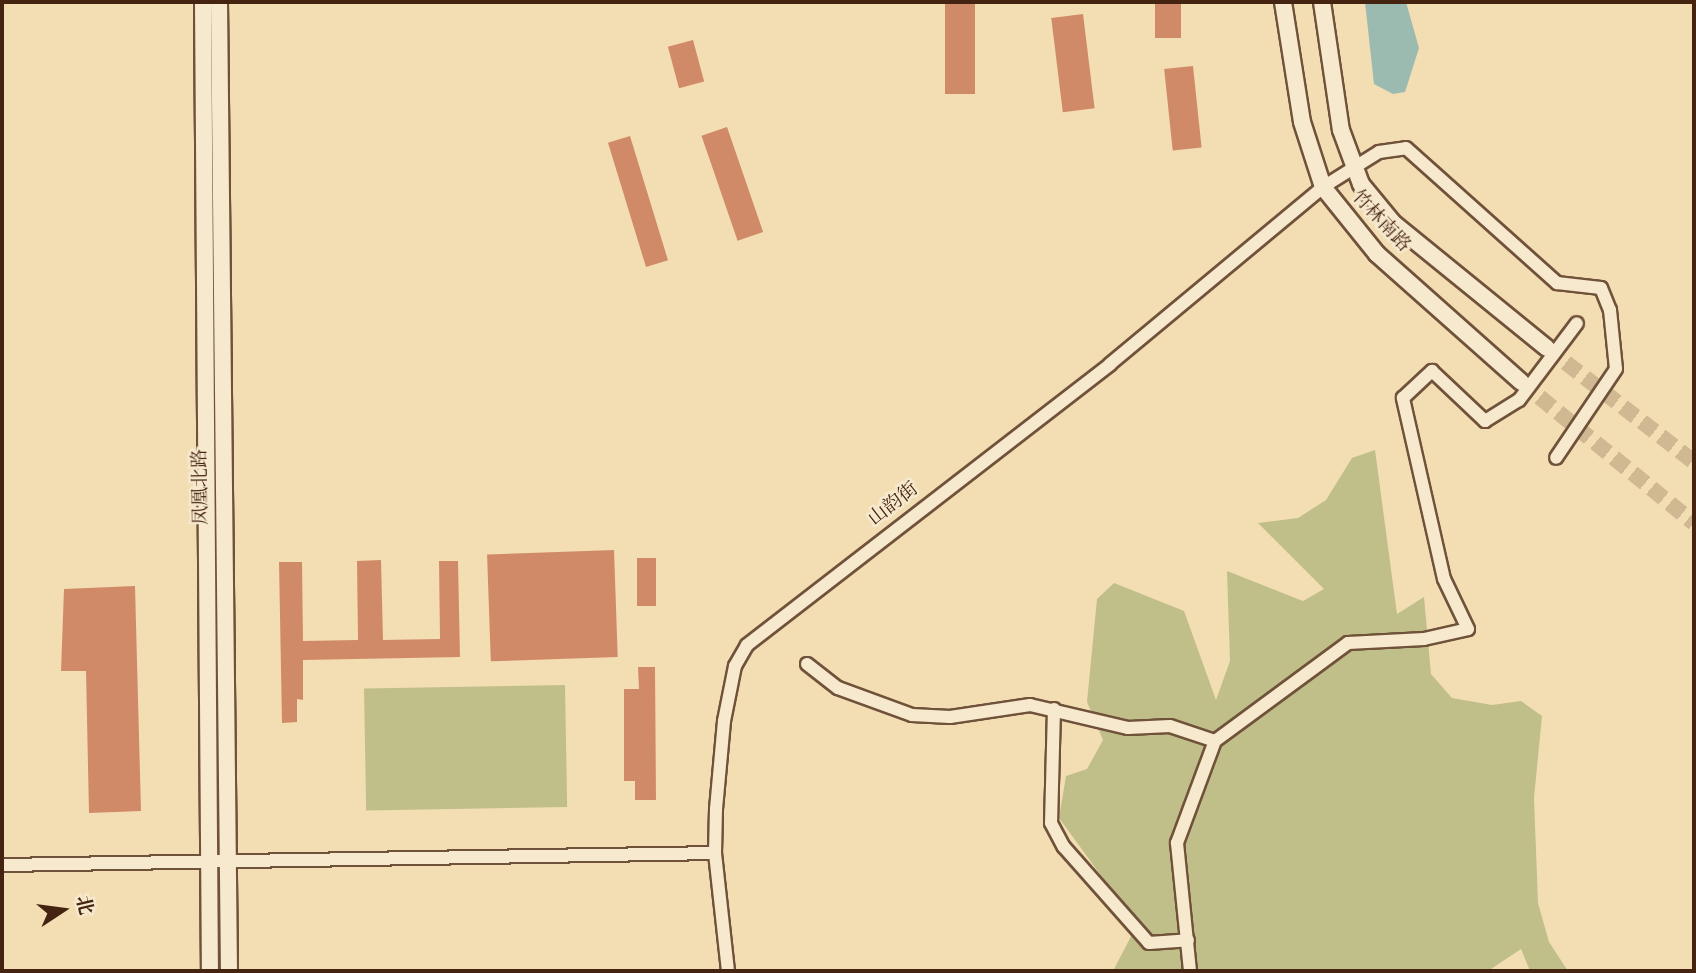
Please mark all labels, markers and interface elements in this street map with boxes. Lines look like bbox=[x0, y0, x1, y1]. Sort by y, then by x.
street label: 竹林南路 bbox=[1346, 186, 1414, 258]
street label: 凤凰北路 bbox=[190, 449, 214, 525]
street label: 山韵街 bbox=[865, 478, 923, 532]
north arrow bbox=[28, 875, 98, 945]
text: 北 bbox=[70, 893, 97, 917]

